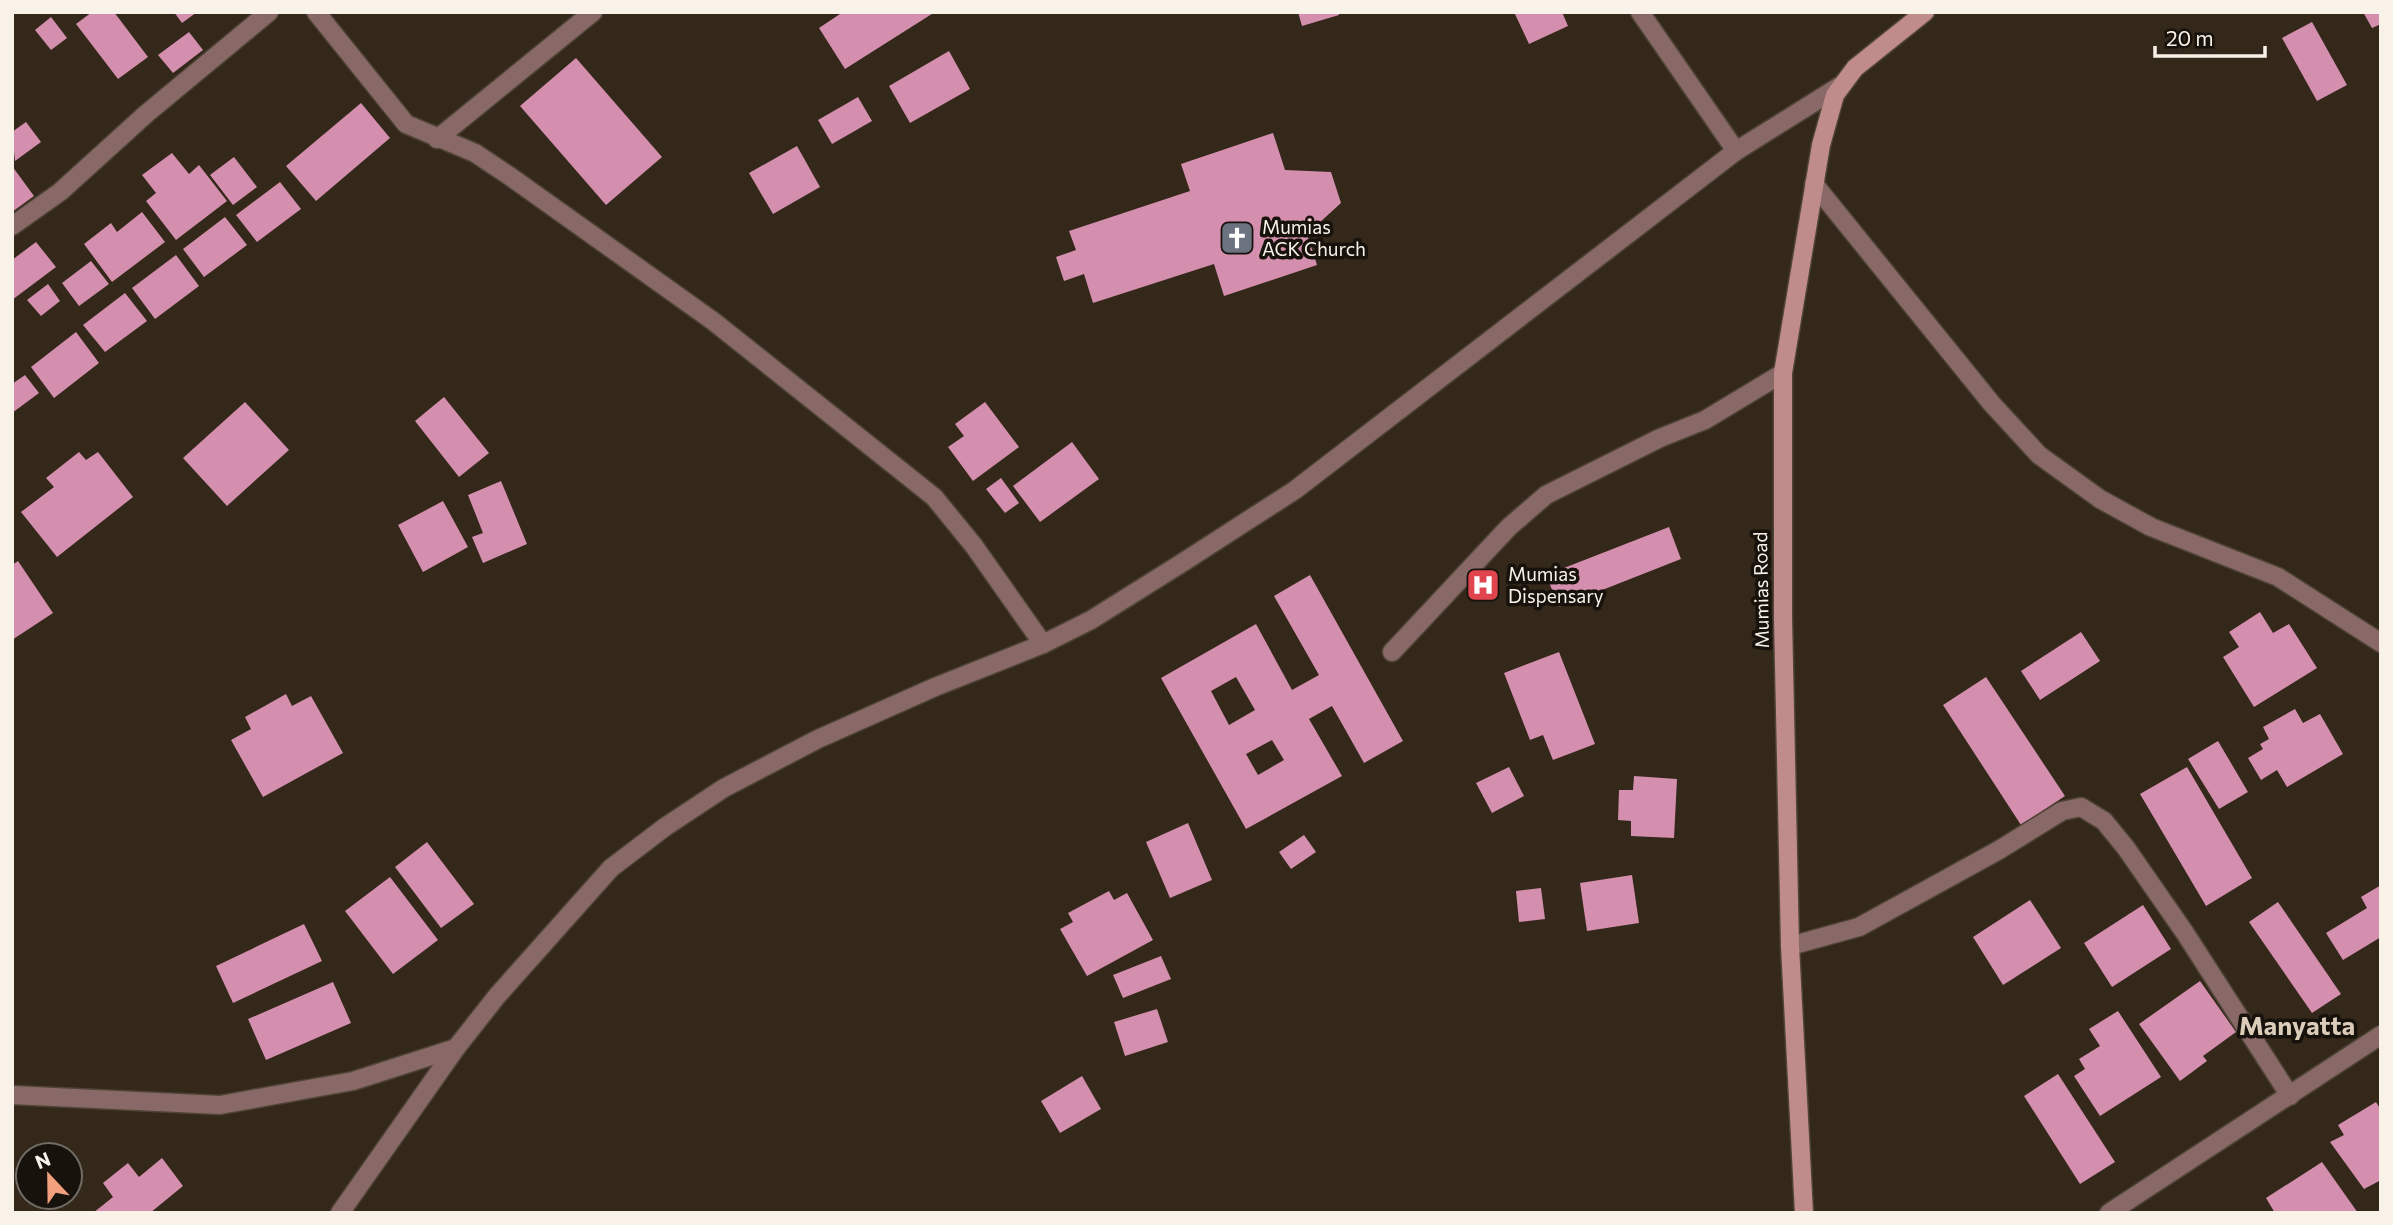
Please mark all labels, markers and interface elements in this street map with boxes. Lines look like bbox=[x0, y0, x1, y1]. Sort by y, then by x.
scale bar bbox=[2155, 14, 2265, 58]
text: 20 m bbox=[2166, 25, 2214, 50]
place label: Mumias ACK Church bbox=[1262, 215, 1366, 260]
church icon: Mumias ACK Church bbox=[1218, 219, 1256, 257]
street label: Mumias Road bbox=[1748, 531, 1773, 649]
place label: Mumias Dispensary bbox=[1508, 562, 1604, 607]
hospital icon: Mumias Dispensary bbox=[1464, 566, 1502, 604]
district label: Manyatta bbox=[2239, 1009, 2355, 1040]
north arrow bbox=[14, 1141, 84, 1211]
text: N bbox=[32, 1146, 53, 1173]

